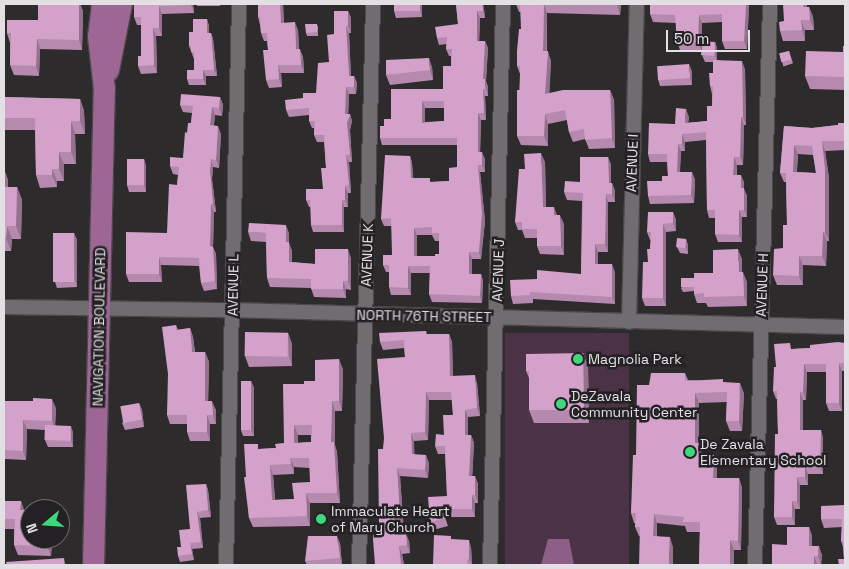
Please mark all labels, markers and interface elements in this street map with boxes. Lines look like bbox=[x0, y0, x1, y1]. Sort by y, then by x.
scale bar bbox=[669, 20, 753, 52]
text: 50 m bbox=[674, 29, 709, 48]
street label: AVENUE I bbox=[623, 134, 641, 192]
street label: AVENUE K bbox=[358, 223, 376, 287]
street label: AVENUE J bbox=[489, 238, 507, 302]
street label: NAVIGATION BOULEVARD bbox=[89, 248, 109, 406]
street label: AVENUE H bbox=[752, 253, 772, 317]
street label: AVENUE L bbox=[224, 254, 242, 316]
street label: NORTH 76TH STREET bbox=[356, 306, 492, 326]
place label: Magnolia Park bbox=[588, 351, 682, 367]
marker: Magnolia Park bbox=[572, 353, 584, 365]
place label: DeZavala Community Center bbox=[571, 388, 697, 421]
marker: DeZavala Community Center bbox=[555, 398, 567, 410]
place label: De Zavala Elementary School bbox=[700, 436, 826, 468]
marker: De Zavala Elementary School bbox=[684, 446, 696, 458]
north arrow bbox=[20, 499, 70, 549]
place label: Immaculate Heart of Mary Church bbox=[331, 503, 450, 536]
marker: Immaculate Heart of Mary Church bbox=[315, 513, 327, 525]
text: N bbox=[22, 521, 42, 536]

